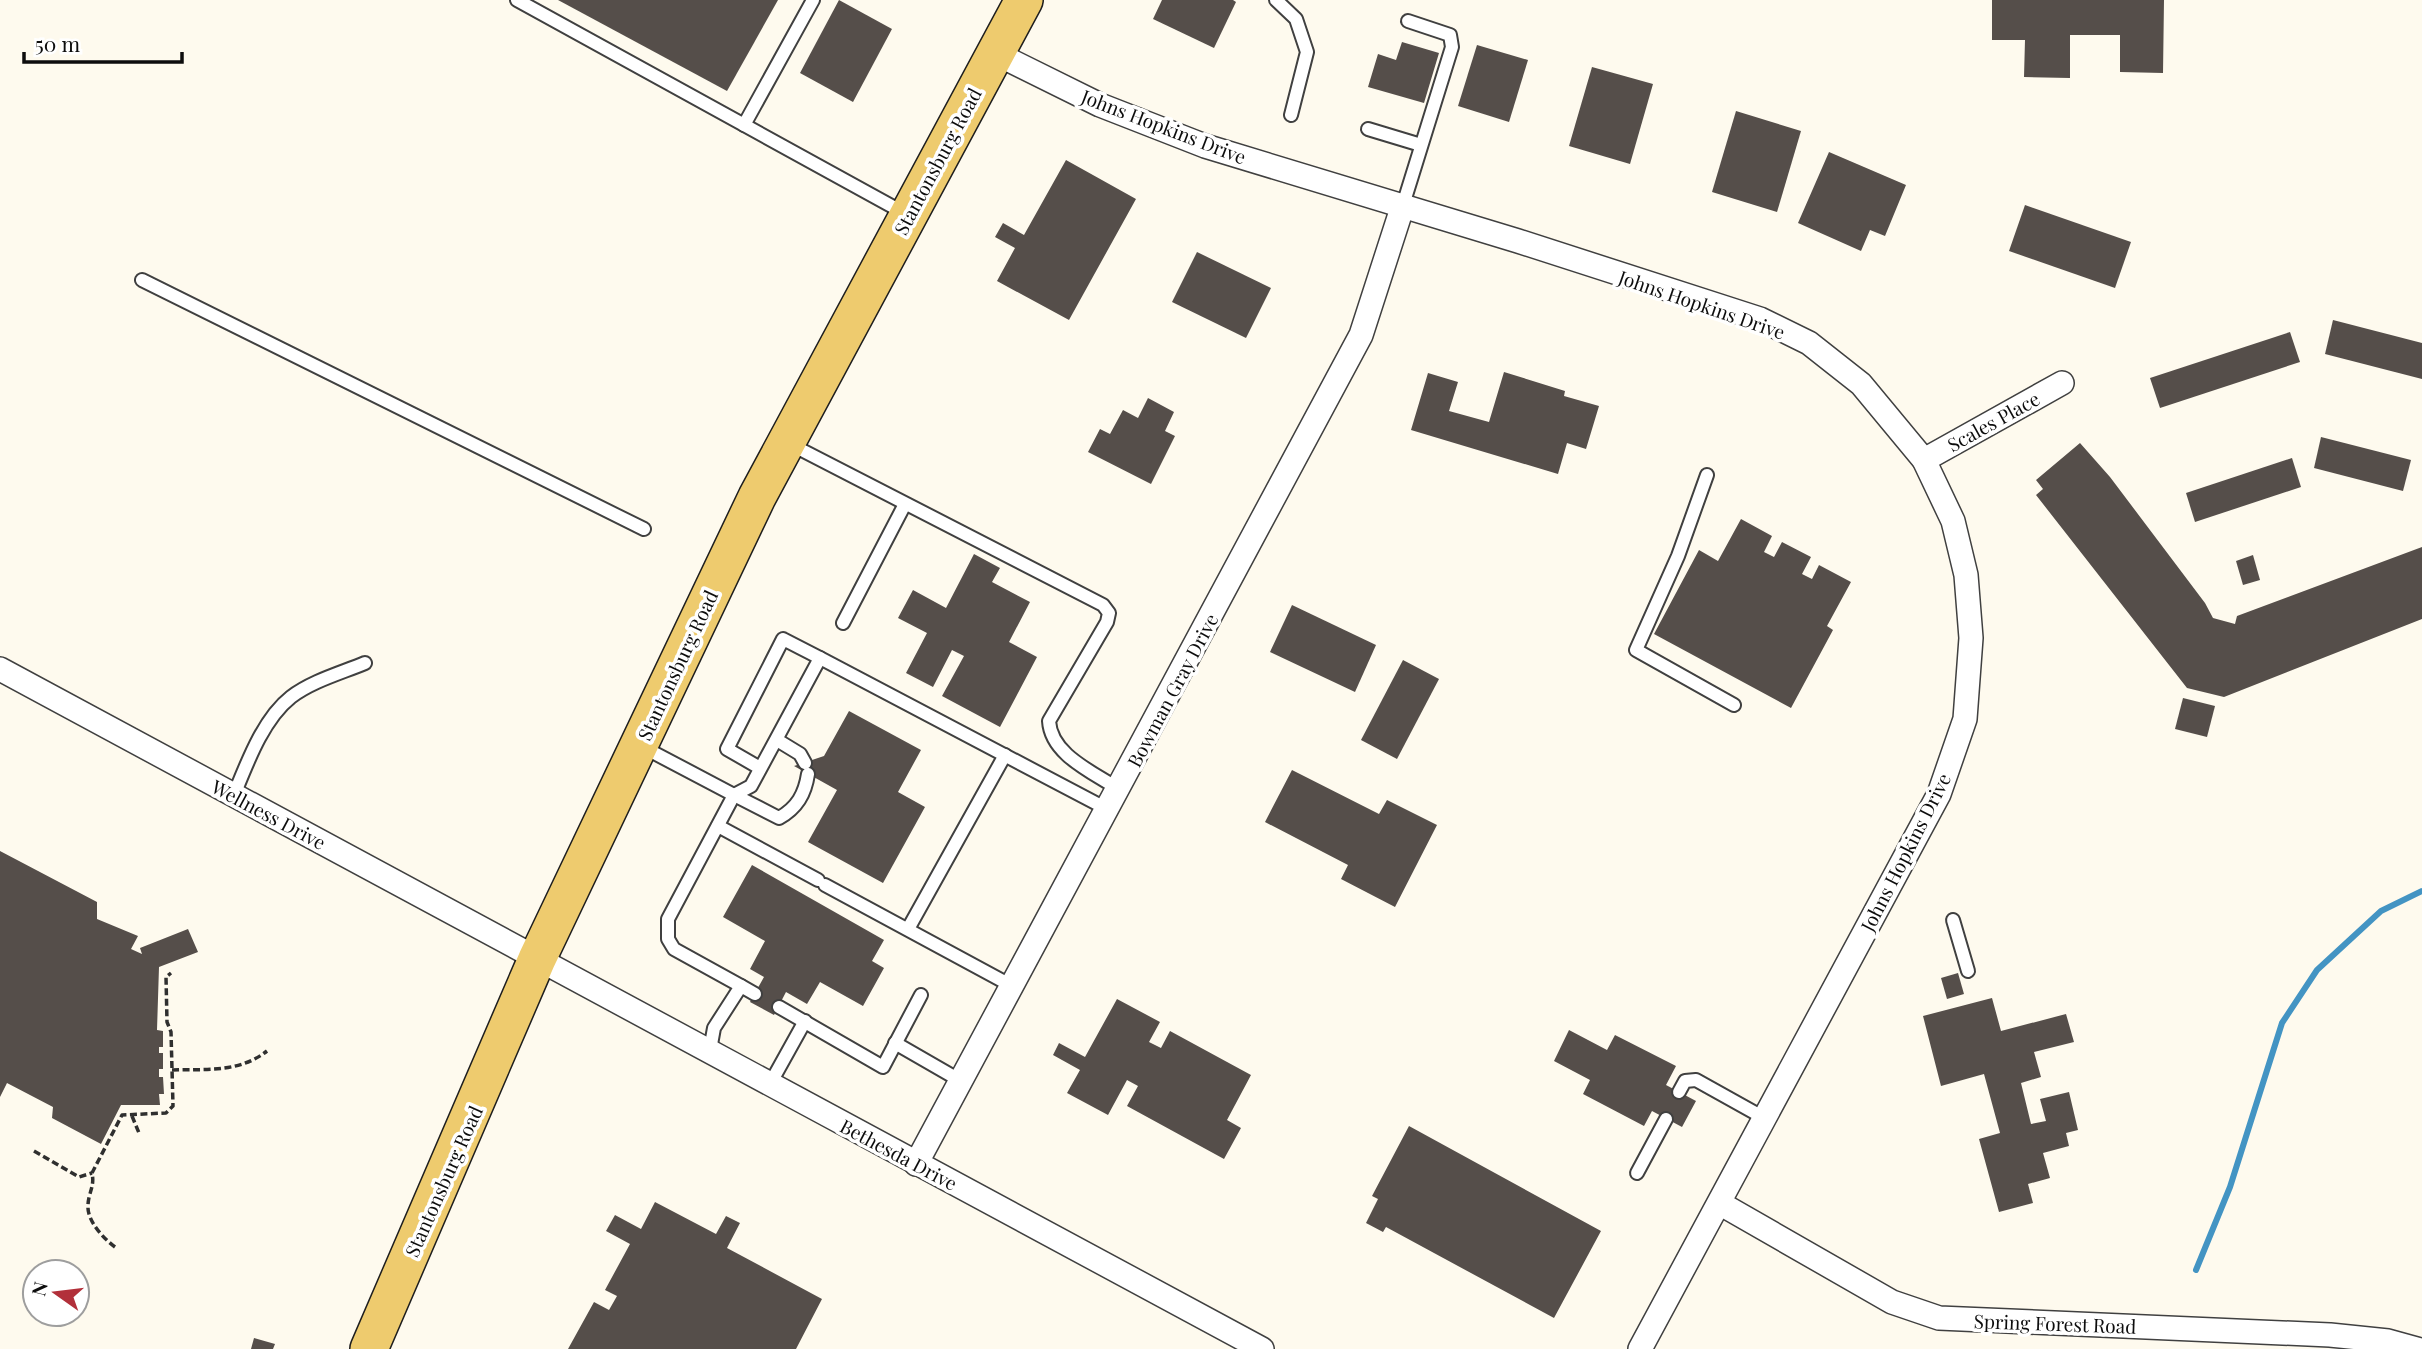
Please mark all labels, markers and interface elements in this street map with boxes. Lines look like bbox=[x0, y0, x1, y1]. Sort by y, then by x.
scale bar bbox=[24, 21, 182, 65]
text: 50 m bbox=[35, 29, 81, 57]
street label: Johns Hopkins Drive bbox=[1077, 82, 1250, 169]
street label: Stantonsburg Road bbox=[887, 83, 987, 239]
street label: Johns Hopkins Drive bbox=[1614, 263, 1789, 345]
street label: Scales Place bbox=[1942, 385, 2044, 457]
street label: Stantonsburg Road bbox=[631, 586, 723, 744]
street label: Bowman Gray Drive bbox=[1120, 609, 1224, 771]
street label: Johns Hopkins Drive bbox=[1853, 768, 1956, 936]
street label: Wellness Drive bbox=[207, 773, 331, 855]
street label: Stantonsburg Road bbox=[398, 1101, 488, 1261]
street label: Bethesda Drive bbox=[836, 1112, 962, 1196]
north arrow bbox=[21, 1258, 91, 1328]
text: N bbox=[24, 1279, 53, 1298]
street label: Spring Forest Road bbox=[1973, 1307, 2137, 1339]

